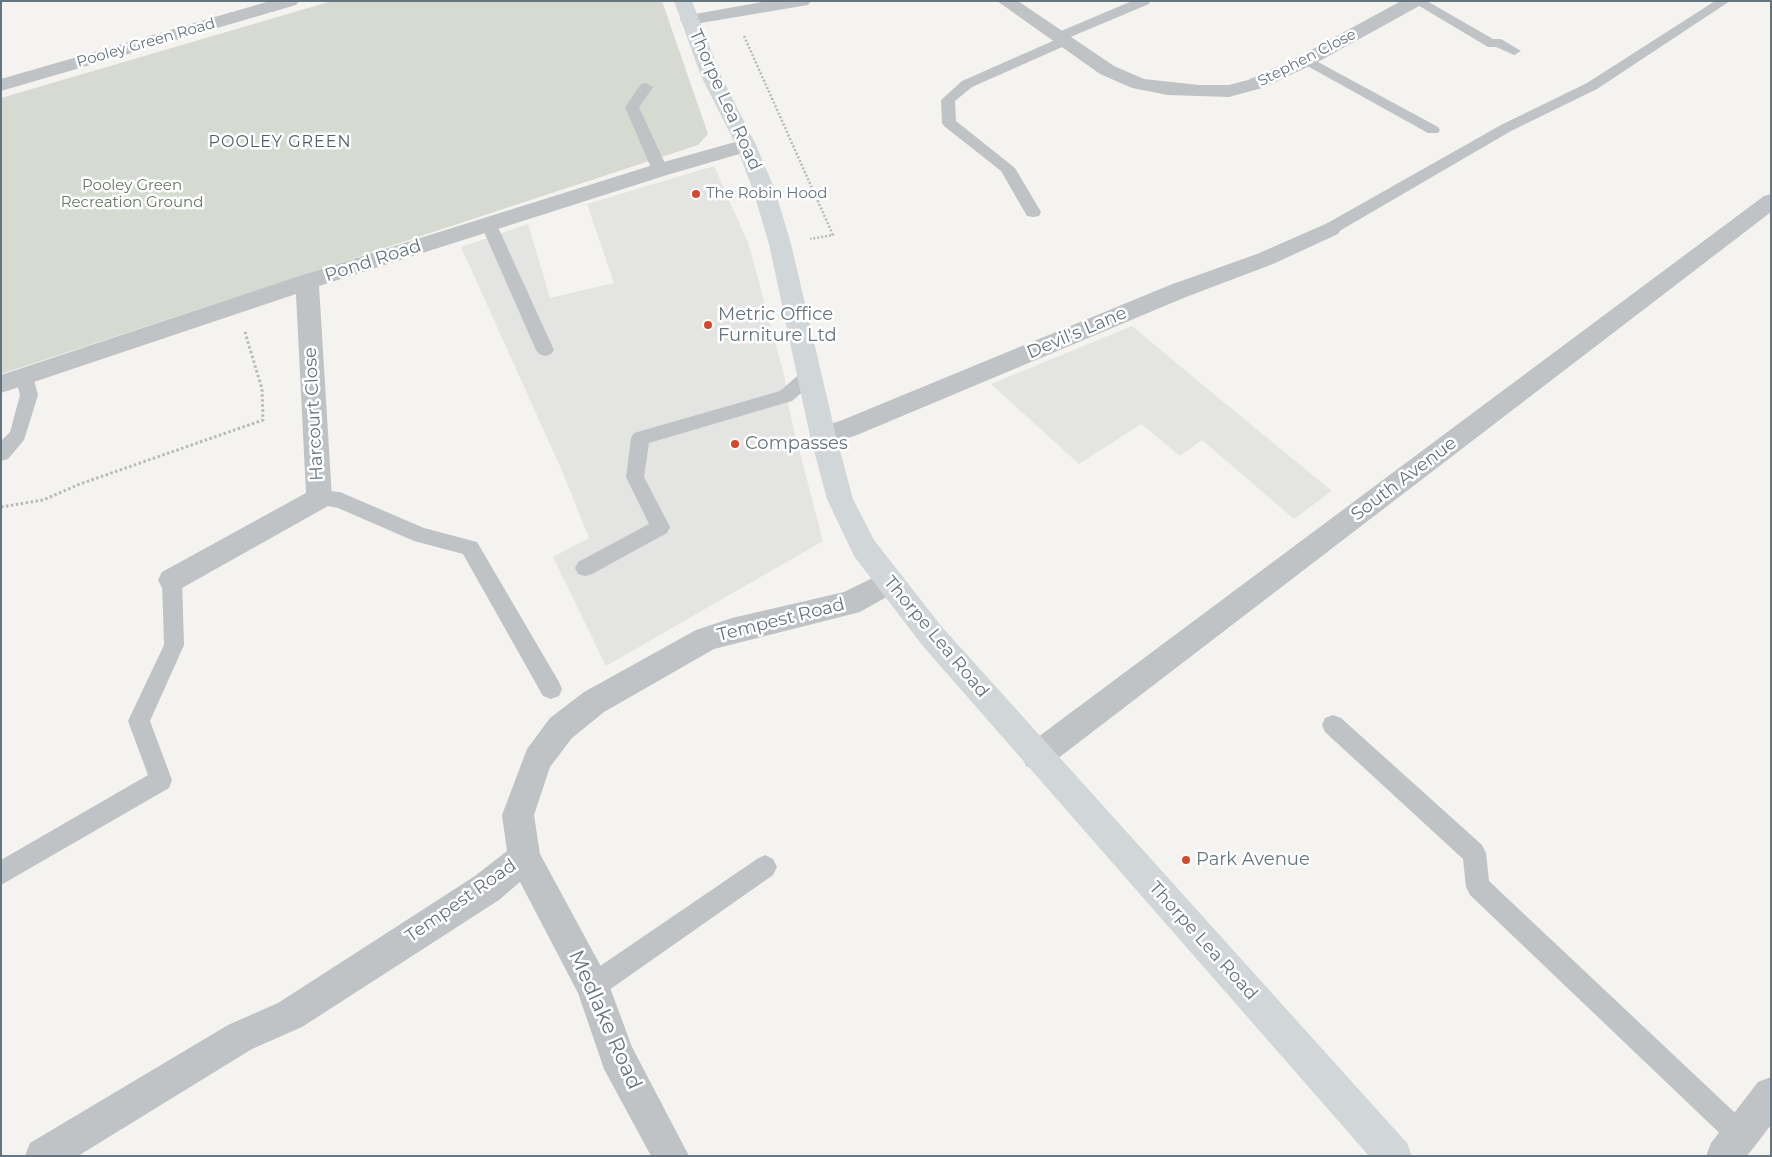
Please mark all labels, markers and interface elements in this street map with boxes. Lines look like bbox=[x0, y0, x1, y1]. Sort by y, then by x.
street label: Pooley Green Road bbox=[75, 15, 217, 71]
street label: Stephen Close bbox=[1255, 25, 1359, 91]
street label: Thorpe Lea Road bbox=[684, 26, 766, 174]
district label: POOLEY GREEN bbox=[207, 132, 353, 152]
park label: Pooley Green Recreation Ground bbox=[61, 177, 203, 212]
place label: The Robin Hood bbox=[706, 185, 827, 203]
marker: The Robin Hood bbox=[690, 188, 702, 200]
street label: Pond Road bbox=[322, 235, 424, 287]
street label: Devil's Lane bbox=[1024, 302, 1130, 364]
place label: Metric Office Furniture Ltd bbox=[718, 304, 837, 346]
marker: Metric Office Furniture Ltd bbox=[702, 319, 714, 331]
street label: Harcourt Close bbox=[300, 347, 328, 481]
street label: South Avenue bbox=[1347, 432, 1461, 526]
place label: Compasses bbox=[745, 433, 848, 455]
marker: Compasses bbox=[729, 438, 741, 450]
street label: Thorpe Lea Road bbox=[879, 572, 993, 702]
street label: Tempest Road bbox=[715, 594, 847, 646]
place label: Park Avenue bbox=[1196, 849, 1310, 871]
marker: Park Avenue bbox=[1180, 854, 1192, 866]
street label: Tempest Road bbox=[401, 855, 521, 947]
street label: Thorpe Lea Road bbox=[1144, 877, 1262, 1005]
street label: Medlake Road bbox=[563, 946, 647, 1094]

